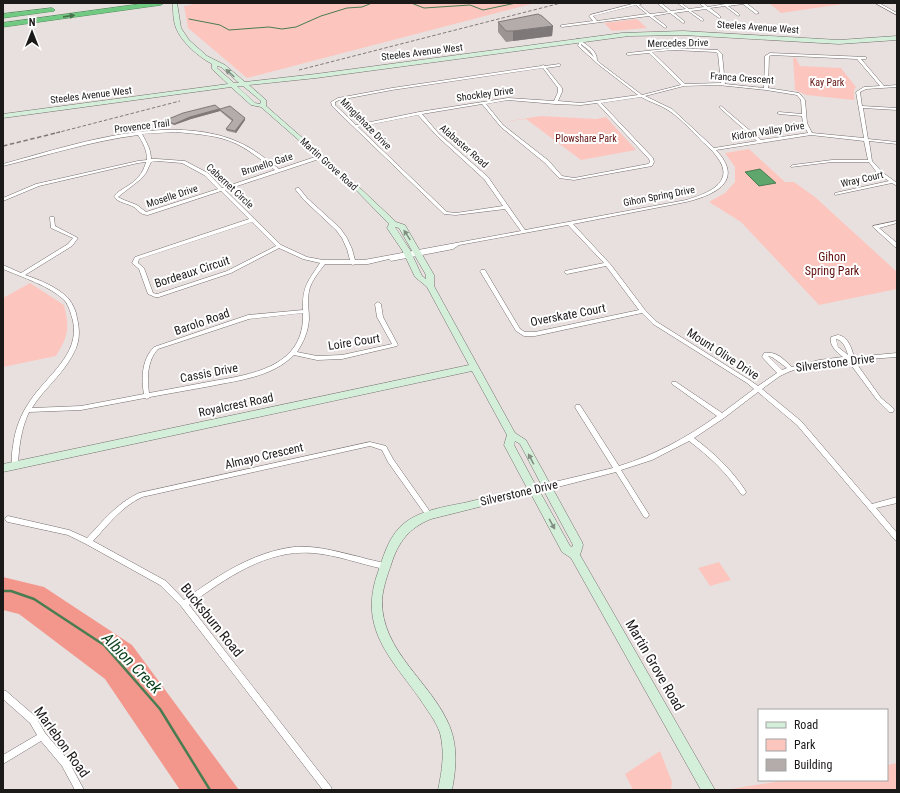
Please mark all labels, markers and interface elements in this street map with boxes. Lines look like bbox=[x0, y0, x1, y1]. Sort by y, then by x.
north arrow bbox=[12, 12, 52, 52]
one-way arrow bbox=[63, 13, 75, 19]
text: N bbox=[29, 16, 36, 29]
street label: Steeles Avenue West bbox=[717, 19, 799, 35]
street label: Mercedes Drive bbox=[647, 37, 709, 49]
street label: Steeles Avenue West bbox=[381, 42, 463, 62]
one-way arrow bbox=[225, 68, 235, 77]
street label: Franca Crescent bbox=[710, 70, 774, 86]
park label: Kay Park bbox=[810, 77, 845, 88]
street label: Steeles Avenue West bbox=[50, 85, 132, 105]
street label: Shockley Drive bbox=[456, 85, 515, 103]
street label: Minglehaze Drive bbox=[338, 96, 394, 152]
street label: Provence Trail bbox=[114, 117, 170, 135]
street label: Kidron Valley Drive bbox=[731, 120, 806, 142]
street label: Alabaster Road bbox=[438, 122, 490, 170]
park label: Plowshare Park bbox=[555, 133, 617, 144]
street label: Martin Grove Road bbox=[298, 135, 360, 193]
street label: Brunello Gate bbox=[240, 150, 294, 177]
street label: Cabernet Circle bbox=[204, 161, 256, 211]
street label: Wray Court bbox=[840, 169, 884, 189]
street label: Moselle Drive bbox=[145, 182, 199, 209]
street label: Gihon Spring Drive bbox=[622, 184, 696, 208]
one-way arrow bbox=[403, 229, 411, 240]
park label: Gihon Spring Park bbox=[805, 250, 860, 278]
street label: Bordeaux Circuit bbox=[153, 253, 232, 291]
street label: Overskate Court bbox=[529, 301, 607, 329]
street label: Barolo Road bbox=[173, 306, 231, 338]
street label: Mount Olive Drive bbox=[684, 325, 762, 383]
street label: Loire Court bbox=[327, 331, 381, 353]
street label: Silverstone Drive bbox=[795, 351, 875, 375]
street label: Cassis Drive bbox=[179, 360, 239, 385]
street label: Royalcrest Road bbox=[197, 390, 275, 420]
street label: Almayo Crescent bbox=[223, 440, 305, 472]
one-way arrow bbox=[528, 453, 535, 465]
street label: Silverstone Drive bbox=[479, 477, 559, 509]
one-way arrow bbox=[549, 518, 556, 530]
street label: Bucksburn Road bbox=[178, 580, 246, 660]
street label: Martin Grove Road bbox=[622, 617, 688, 713]
water label: Albion Creek bbox=[98, 628, 166, 698]
street label: Marlebon Road bbox=[31, 704, 93, 780]
legend bbox=[758, 709, 888, 781]
text: Road bbox=[794, 718, 818, 732]
text: Park bbox=[794, 738, 816, 752]
text: Building bbox=[794, 758, 832, 772]

